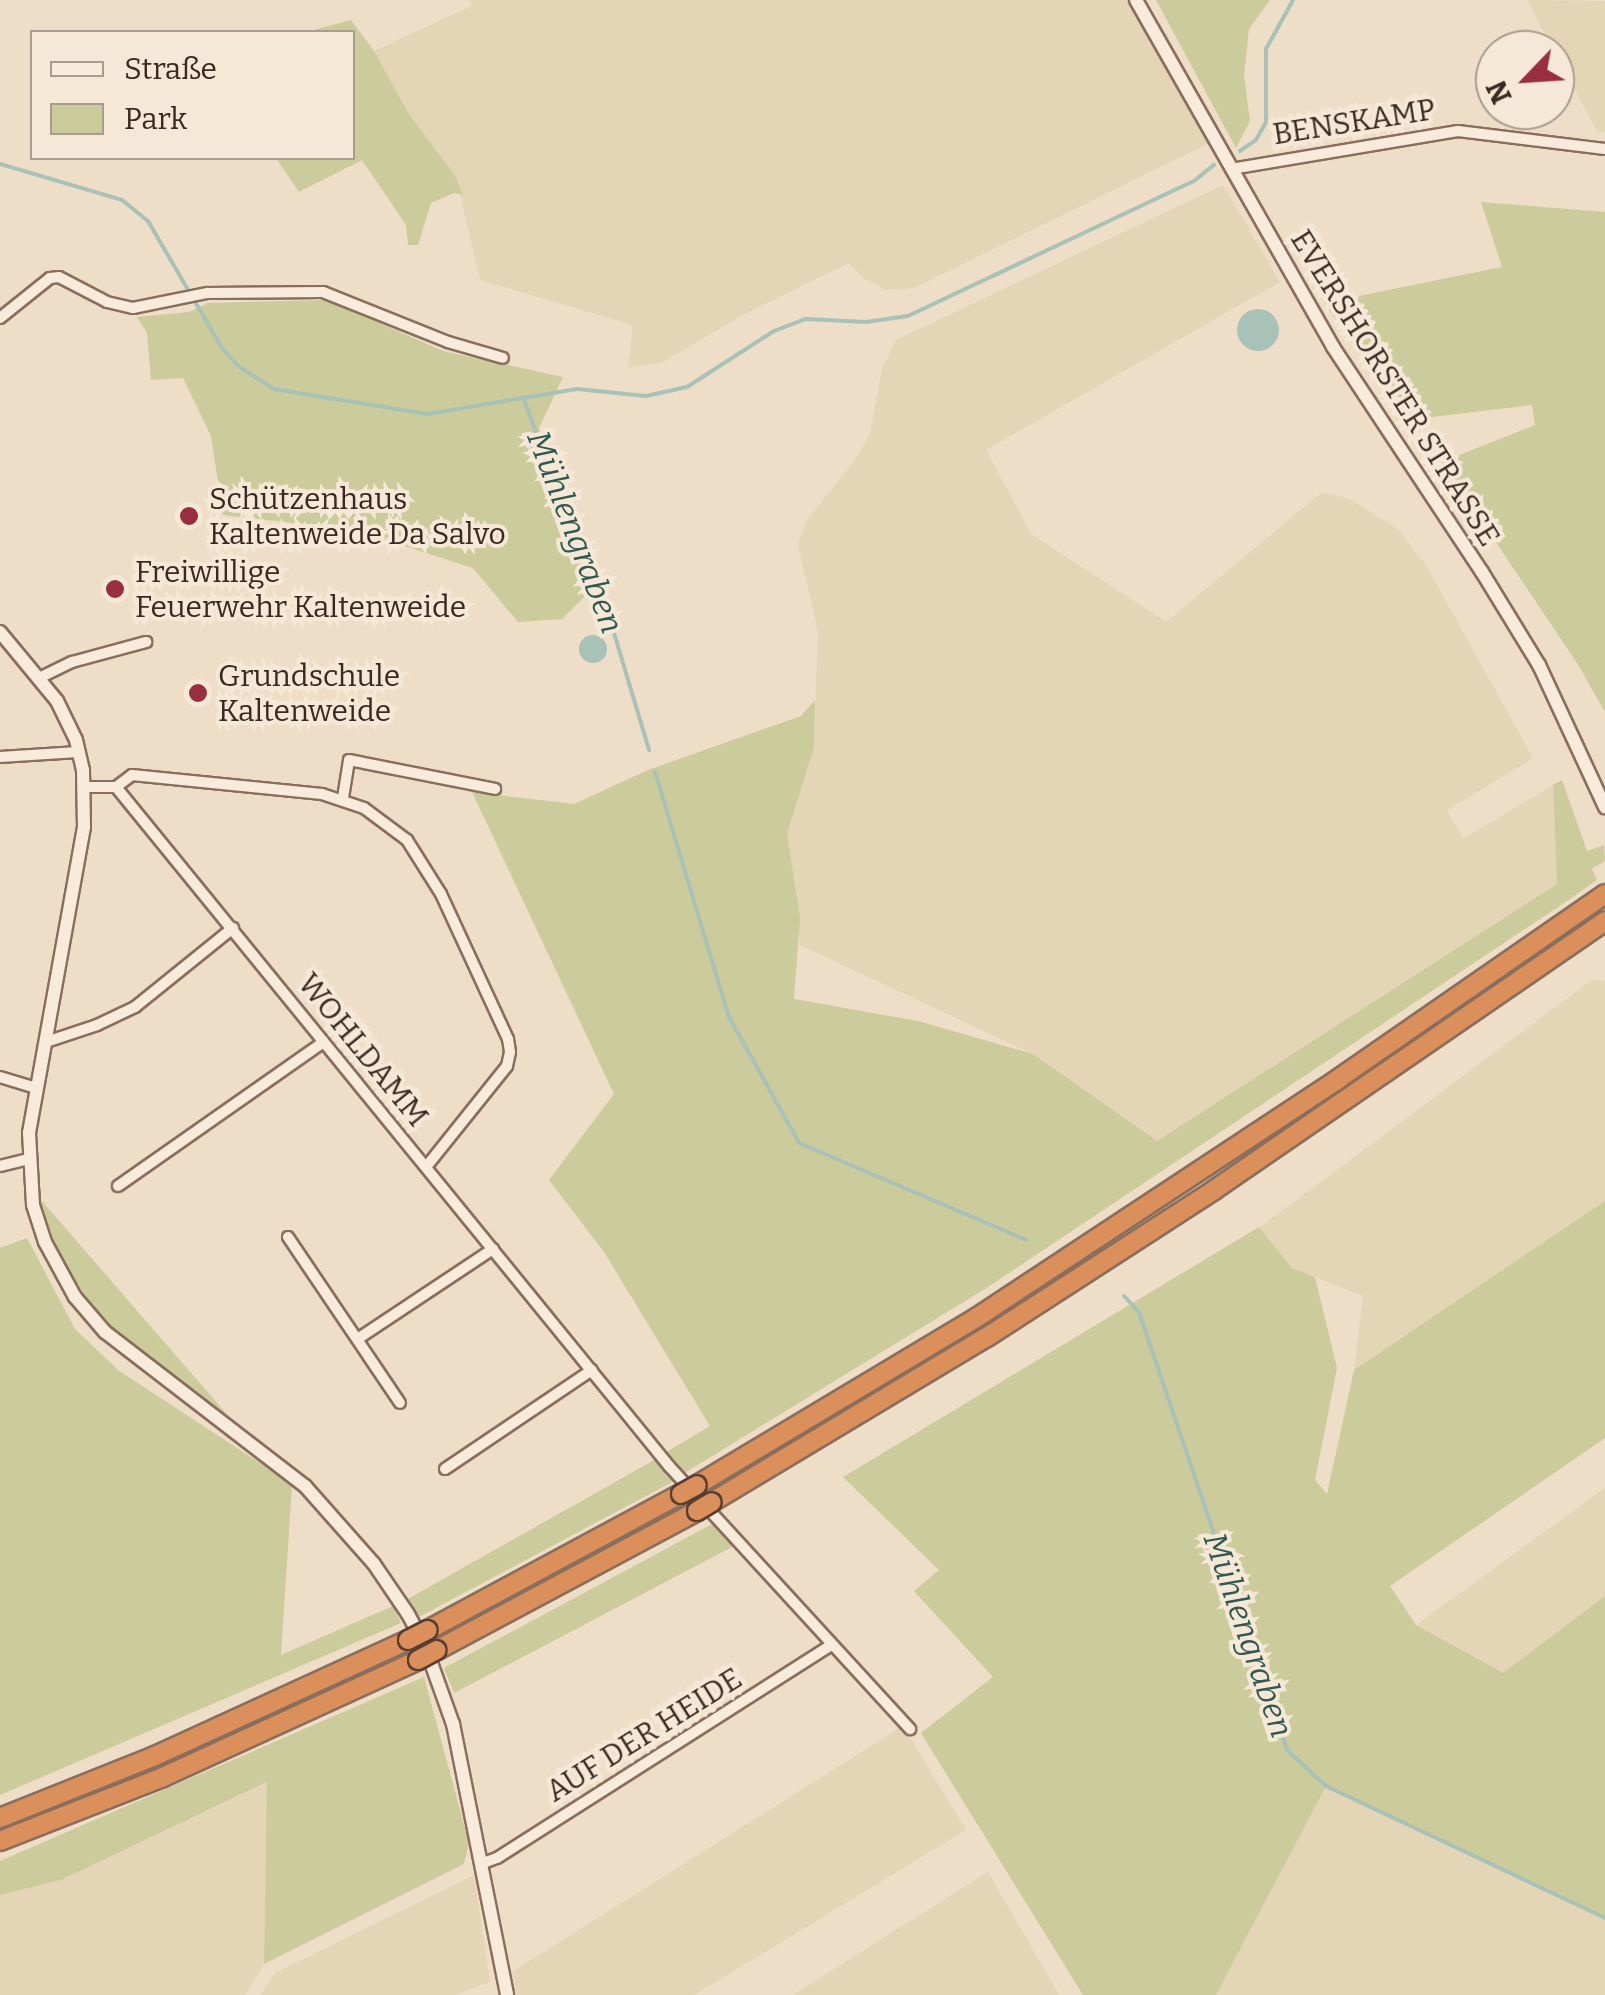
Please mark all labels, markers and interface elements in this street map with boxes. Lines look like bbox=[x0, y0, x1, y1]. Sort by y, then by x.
legend bbox=[30, 30, 355, 160]
north arrow bbox=[1475, 30, 1575, 130]
text: Straße bbox=[124, 51, 217, 87]
text: N bbox=[1480, 75, 1519, 109]
street label: BENSKAMP bbox=[1270, 91, 1438, 153]
text: Park bbox=[124, 101, 187, 137]
street label: EVERSHORSTER STRASSE bbox=[1283, 223, 1507, 553]
water label: Mühlengraben bbox=[519, 425, 631, 639]
place label: Schützenhaus Kaltenweide Da Salvo bbox=[209, 481, 506, 552]
marker: Schützenhaus Kaltenweide Da Salvo bbox=[178, 505, 200, 527]
place label: Freiwillige Feuerwehr Kaltenweide bbox=[135, 554, 466, 624]
marker: Freiwillige Feuerwehr Kaltenweide bbox=[104, 578, 126, 600]
place label: Grundschule Kaltenweide bbox=[218, 658, 400, 728]
marker: Grundschule Kaltenweide bbox=[187, 682, 209, 704]
street label: WOHLDAMM bbox=[290, 966, 436, 1134]
water label: Mühlengraben bbox=[1195, 1528, 1301, 1742]
street label: AUF DER HEIDE bbox=[540, 1660, 748, 1810]

